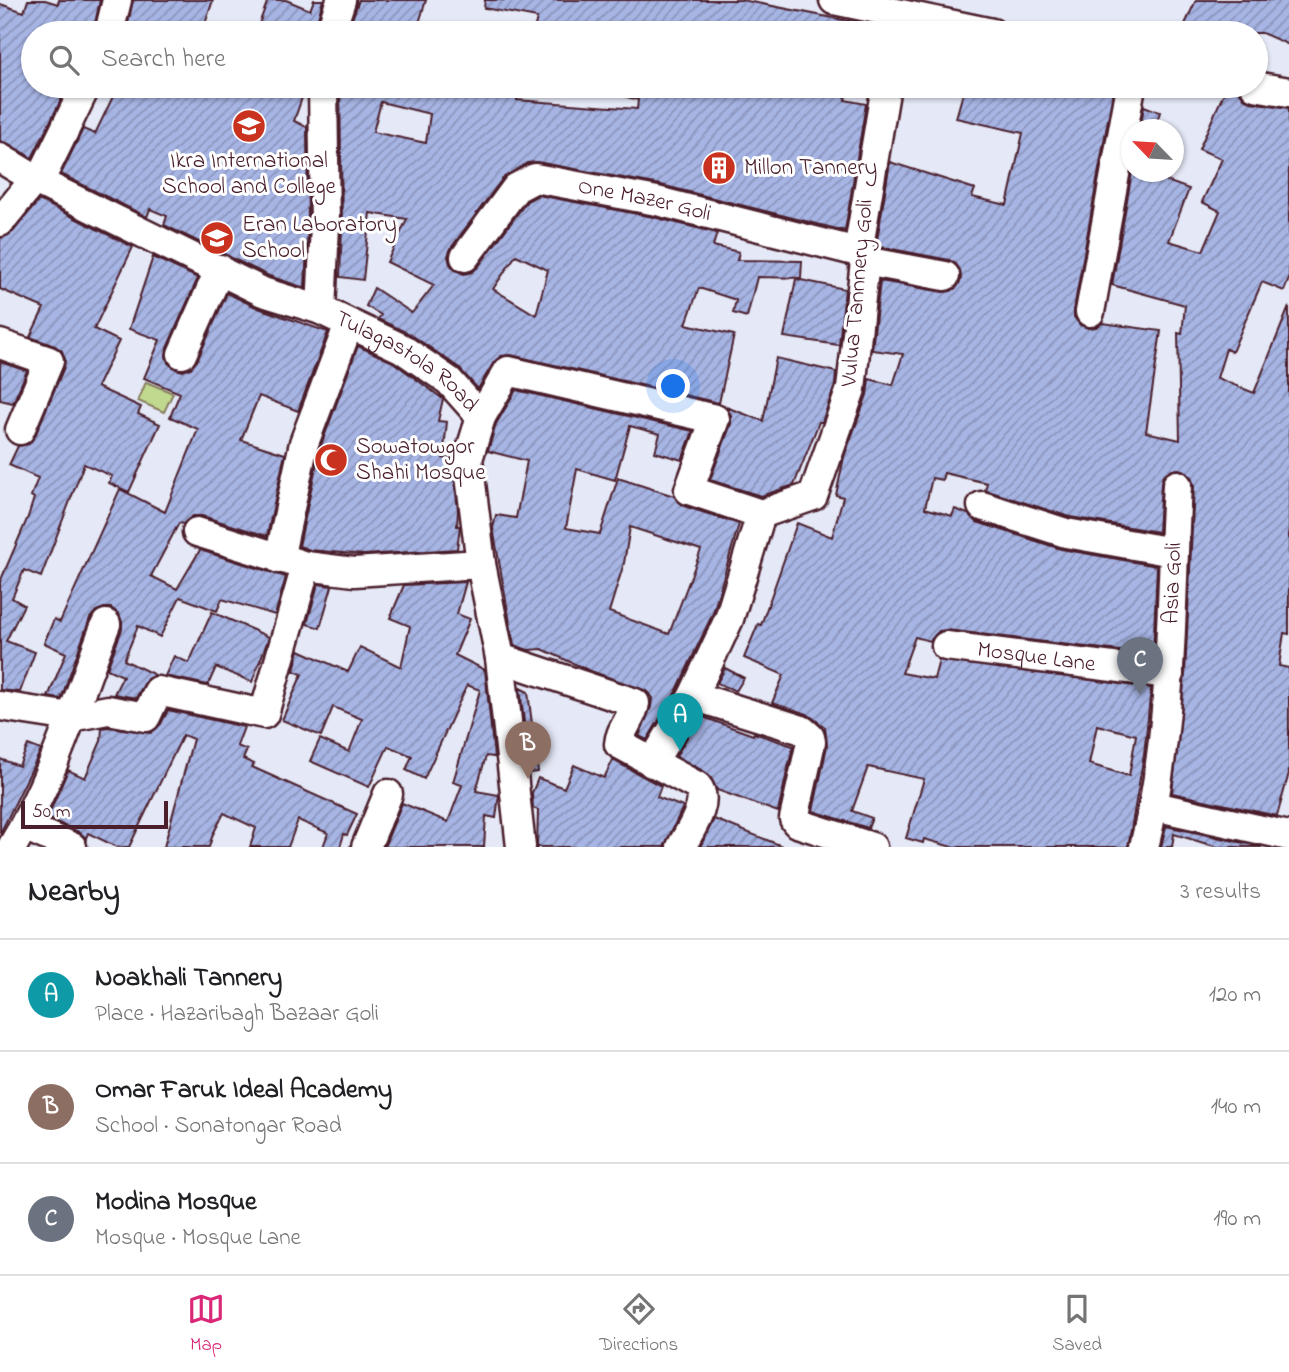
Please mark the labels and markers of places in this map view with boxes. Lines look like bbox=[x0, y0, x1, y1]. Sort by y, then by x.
school or university icon: Ikra International School and College bbox=[230, 107, 268, 145]
place label: Ikra International School and College bbox=[162, 145, 337, 205]
building icon: Millon Tannery bbox=[700, 149, 738, 187]
place label: Millon Tannery bbox=[744, 152, 877, 187]
place label: Eran Laboratory School bbox=[242, 209, 397, 268]
school or university icon: Eran Laboratory School bbox=[198, 219, 236, 257]
place label: Sowatowgor Shahi Mosque bbox=[356, 431, 486, 490]
mosque icon: Sowatowgor Shahi Mosque bbox=[312, 441, 350, 479]
pin: C bbox=[1117, 637, 1163, 695]
pin: A bbox=[657, 693, 703, 751]
pin: B bbox=[505, 721, 551, 779]

